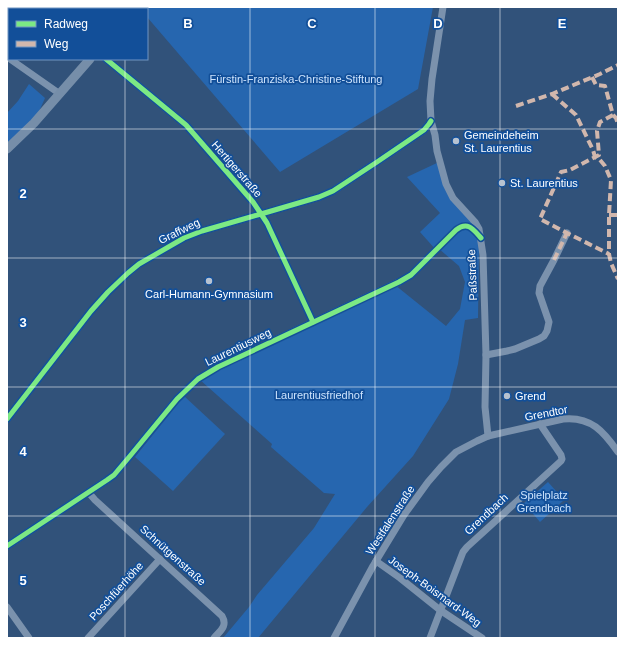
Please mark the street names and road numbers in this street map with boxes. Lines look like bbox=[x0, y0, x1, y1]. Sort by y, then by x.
street label: Hertigerstraße bbox=[209, 139, 265, 199]
street label: Graffweg bbox=[156, 216, 202, 246]
street label: Paßstraße bbox=[465, 249, 479, 301]
street label: Laurentiusweg bbox=[203, 326, 273, 368]
street label: Grendtor bbox=[524, 403, 569, 423]
street label: Westfalenstraße bbox=[363, 483, 417, 557]
street label: Grendbach bbox=[462, 491, 510, 537]
street label: Schnütgenstraße bbox=[138, 523, 208, 587]
street label: Joseph-Boismard-Weg bbox=[386, 553, 484, 629]
street label: Poschfüerhöhe bbox=[87, 559, 145, 623]

